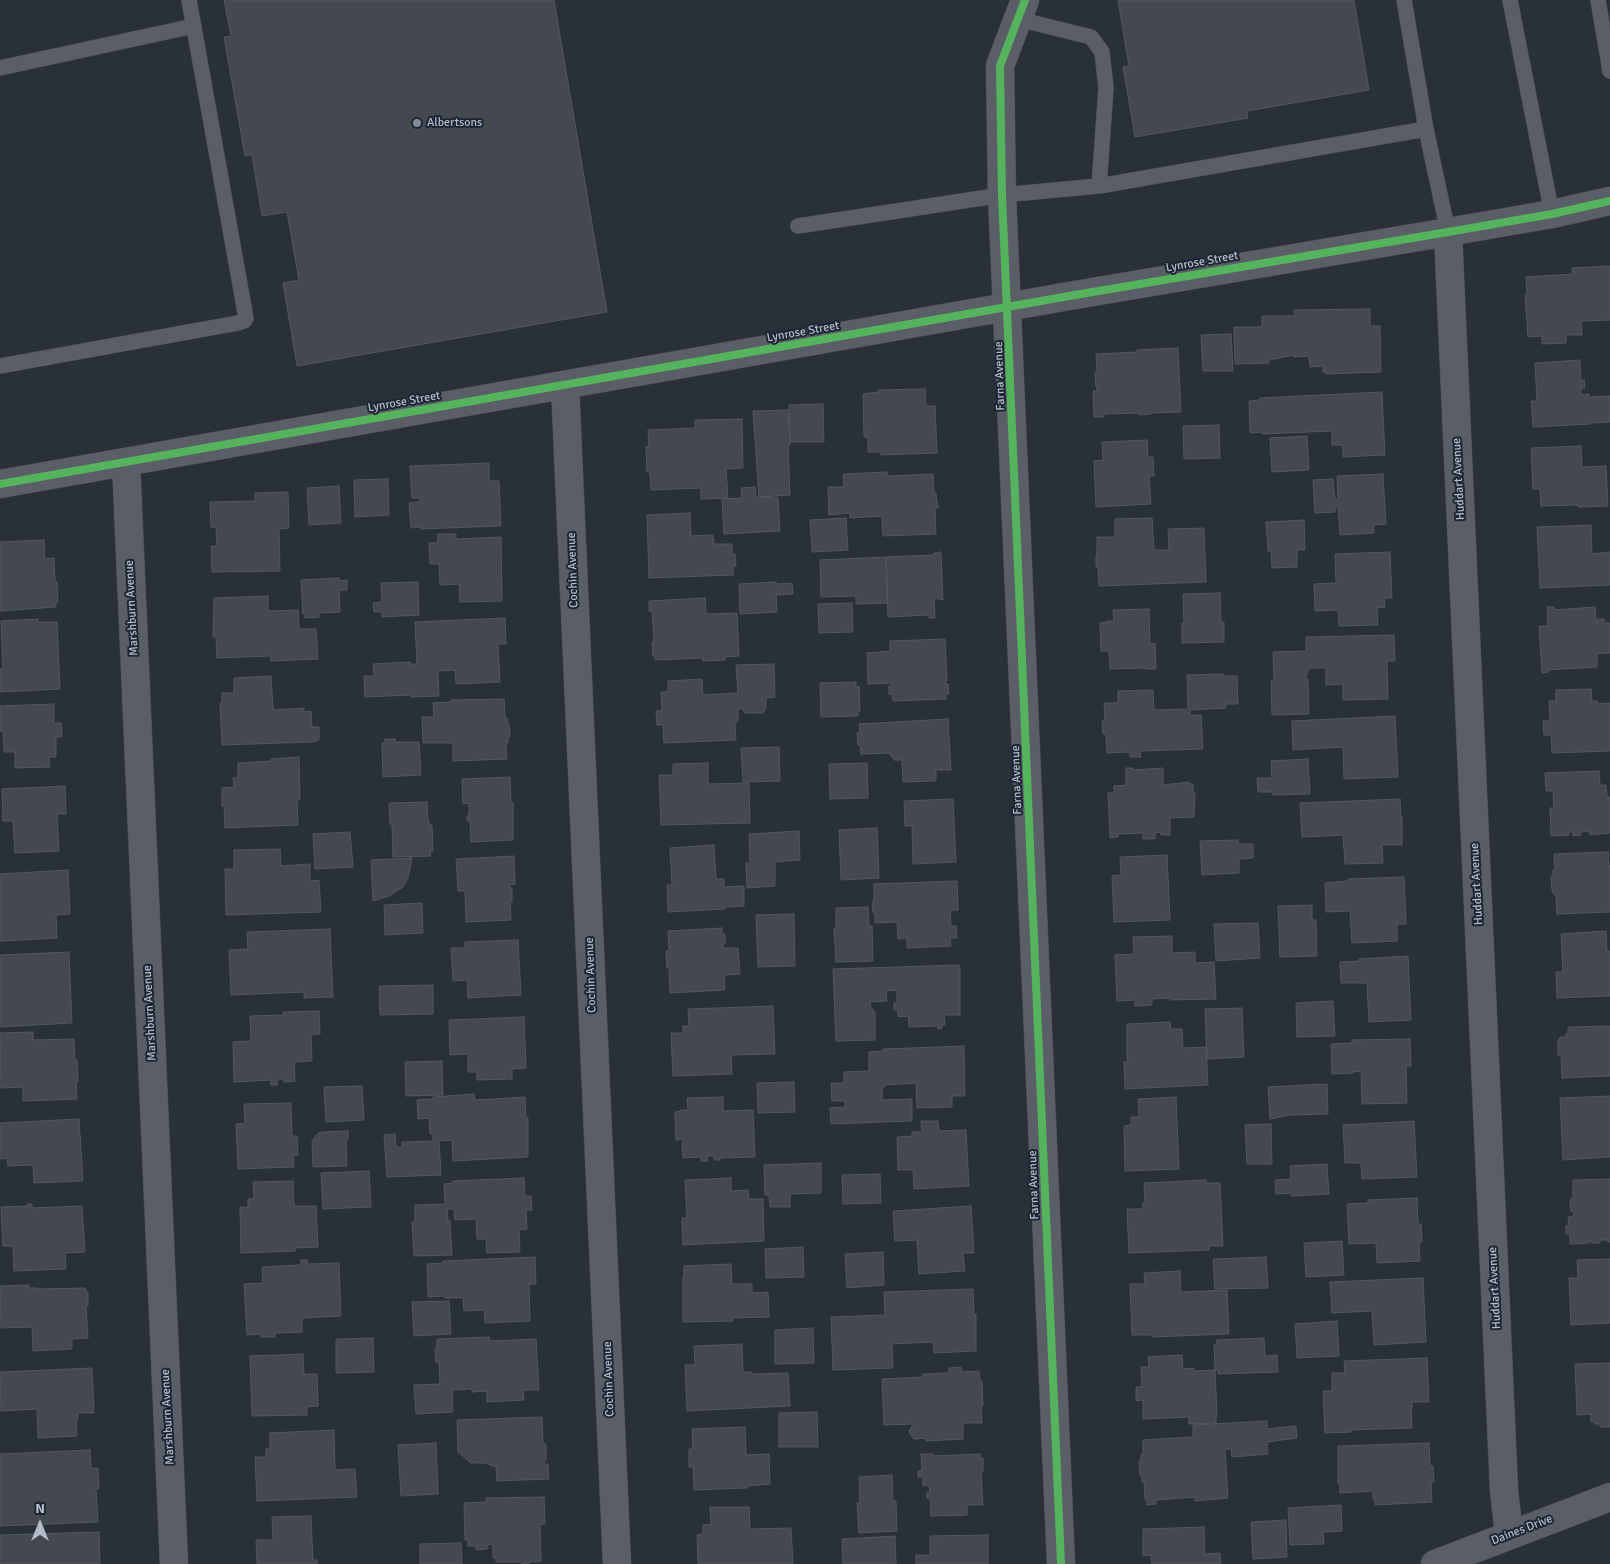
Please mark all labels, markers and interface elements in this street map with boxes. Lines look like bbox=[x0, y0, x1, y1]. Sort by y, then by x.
place label: Albertsons bbox=[427, 116, 482, 130]
marker: Albertsons bbox=[411, 117, 423, 129]
street label: Lynrose Street bbox=[1165, 249, 1239, 275]
street label: Lynrose Street bbox=[766, 319, 840, 345]
street label: Farna Avenue bbox=[992, 341, 1008, 411]
street label: Lynrose Street bbox=[367, 389, 441, 415]
street label: Huddart Avenue bbox=[1450, 437, 1468, 521]
street label: Cochin Avenue bbox=[564, 532, 582, 608]
street label: Marshburn Avenue bbox=[122, 560, 142, 656]
street label: Farna Avenue bbox=[1009, 745, 1025, 815]
street label: Huddart Avenue bbox=[1468, 842, 1486, 926]
street label: Cochin Avenue bbox=[582, 937, 600, 1013]
street label: Marshburn Avenue bbox=[140, 965, 160, 1061]
street label: Farna Avenue bbox=[1026, 1150, 1042, 1220]
street label: Huddart Avenue bbox=[1486, 1246, 1504, 1330]
street label: Cochin Avenue bbox=[600, 1341, 618, 1417]
street label: Marshburn Avenue bbox=[158, 1369, 178, 1465]
north arrow bbox=[15, 1499, 65, 1549]
text: N bbox=[35, 1500, 45, 1517]
street label: Daines Drive bbox=[1489, 1512, 1555, 1548]

